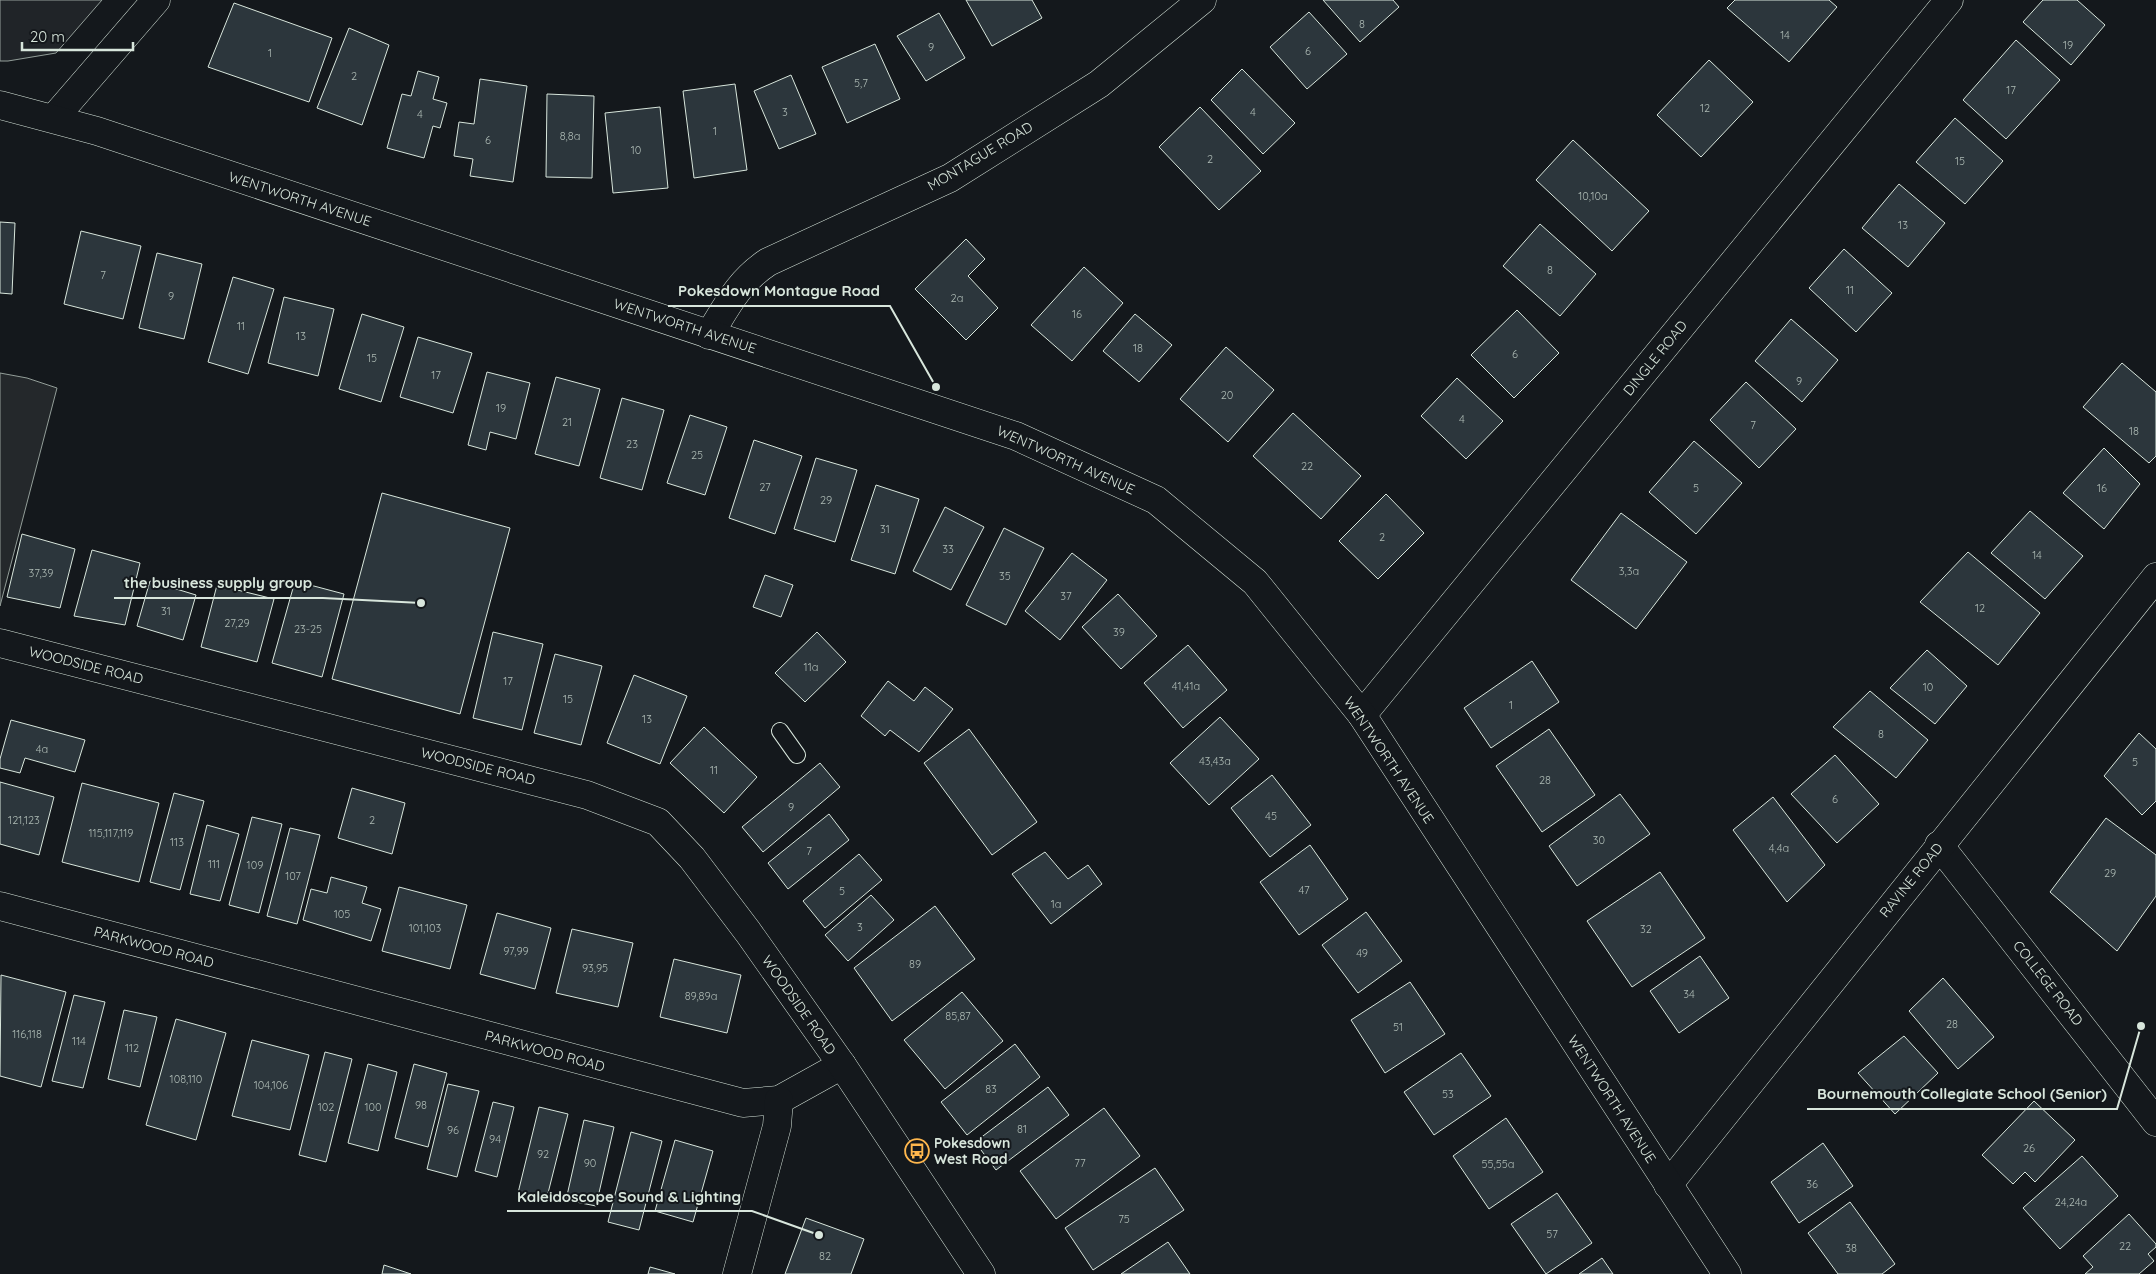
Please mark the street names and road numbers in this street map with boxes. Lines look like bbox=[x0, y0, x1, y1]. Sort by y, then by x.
street label: MONTAGUE ROAD bbox=[924, 117, 1036, 195]
street label: WENTWORTH AVENUE bbox=[226, 167, 374, 231]
street label: WENTWORTH AVENUE bbox=[611, 294, 759, 358]
street label: DINGLE ROAD bbox=[1619, 317, 1691, 399]
street label: WENTWORTH AVENUE bbox=[994, 421, 1138, 499]
street label: WOODSIDE ROAD bbox=[27, 642, 145, 688]
street label: WENTWORTH AVENUE bbox=[1340, 693, 1438, 827]
street label: WOODSIDE ROAD bbox=[419, 743, 537, 789]
street label: RAVINE ROAD bbox=[1875, 839, 1947, 921]
street label: PARKWOOD ROAD bbox=[92, 922, 216, 972]
street label: COLLEGE ROAD bbox=[2009, 937, 2087, 1029]
street label: WOODSIDE ROAD bbox=[758, 952, 840, 1058]
street label: PARKWOOD ROAD bbox=[483, 1026, 607, 1076]
street label: WENTWORTH AVENUE bbox=[1564, 1032, 1660, 1166]

